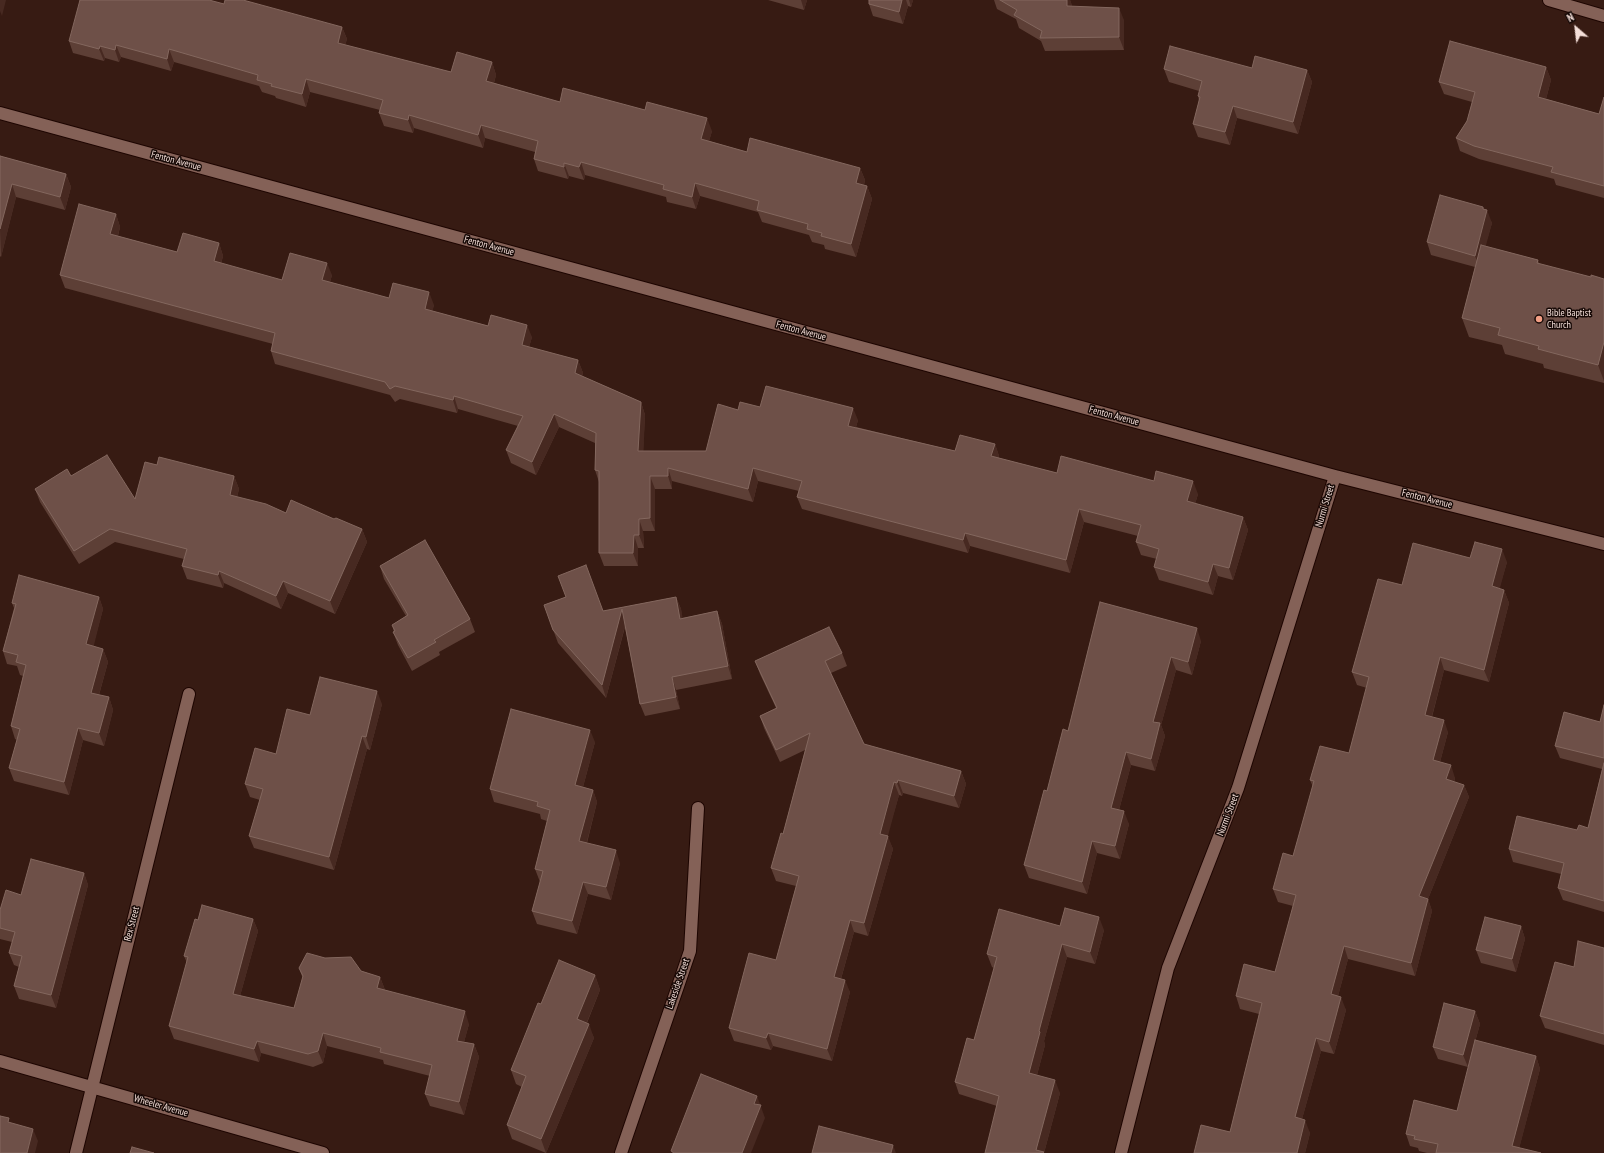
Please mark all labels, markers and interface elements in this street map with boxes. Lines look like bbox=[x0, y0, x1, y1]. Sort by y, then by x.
north arrow bbox=[1556, 8, 1596, 48]
text: N bbox=[1564, 10, 1576, 25]
street label: Fenton Avenue bbox=[150, 149, 202, 173]
street label: Fenton Avenue bbox=[463, 234, 515, 258]
place label: Bible Baptist Church bbox=[1547, 307, 1591, 330]
marker: Bible Baptist Church bbox=[1534, 314, 1544, 324]
street label: Fenton Avenue bbox=[775, 319, 827, 343]
street label: Fenton Avenue bbox=[1088, 404, 1140, 428]
street label: Nurmi Street bbox=[1313, 483, 1337, 529]
street label: Fenton Avenue bbox=[1401, 487, 1453, 511]
street label: Nurmi Street bbox=[1215, 792, 1241, 838]
street label: Rex Street bbox=[122, 905, 142, 943]
street label: Lakeside Street bbox=[664, 957, 692, 1011]
street label: Wheeler Avenue bbox=[132, 1093, 190, 1119]

